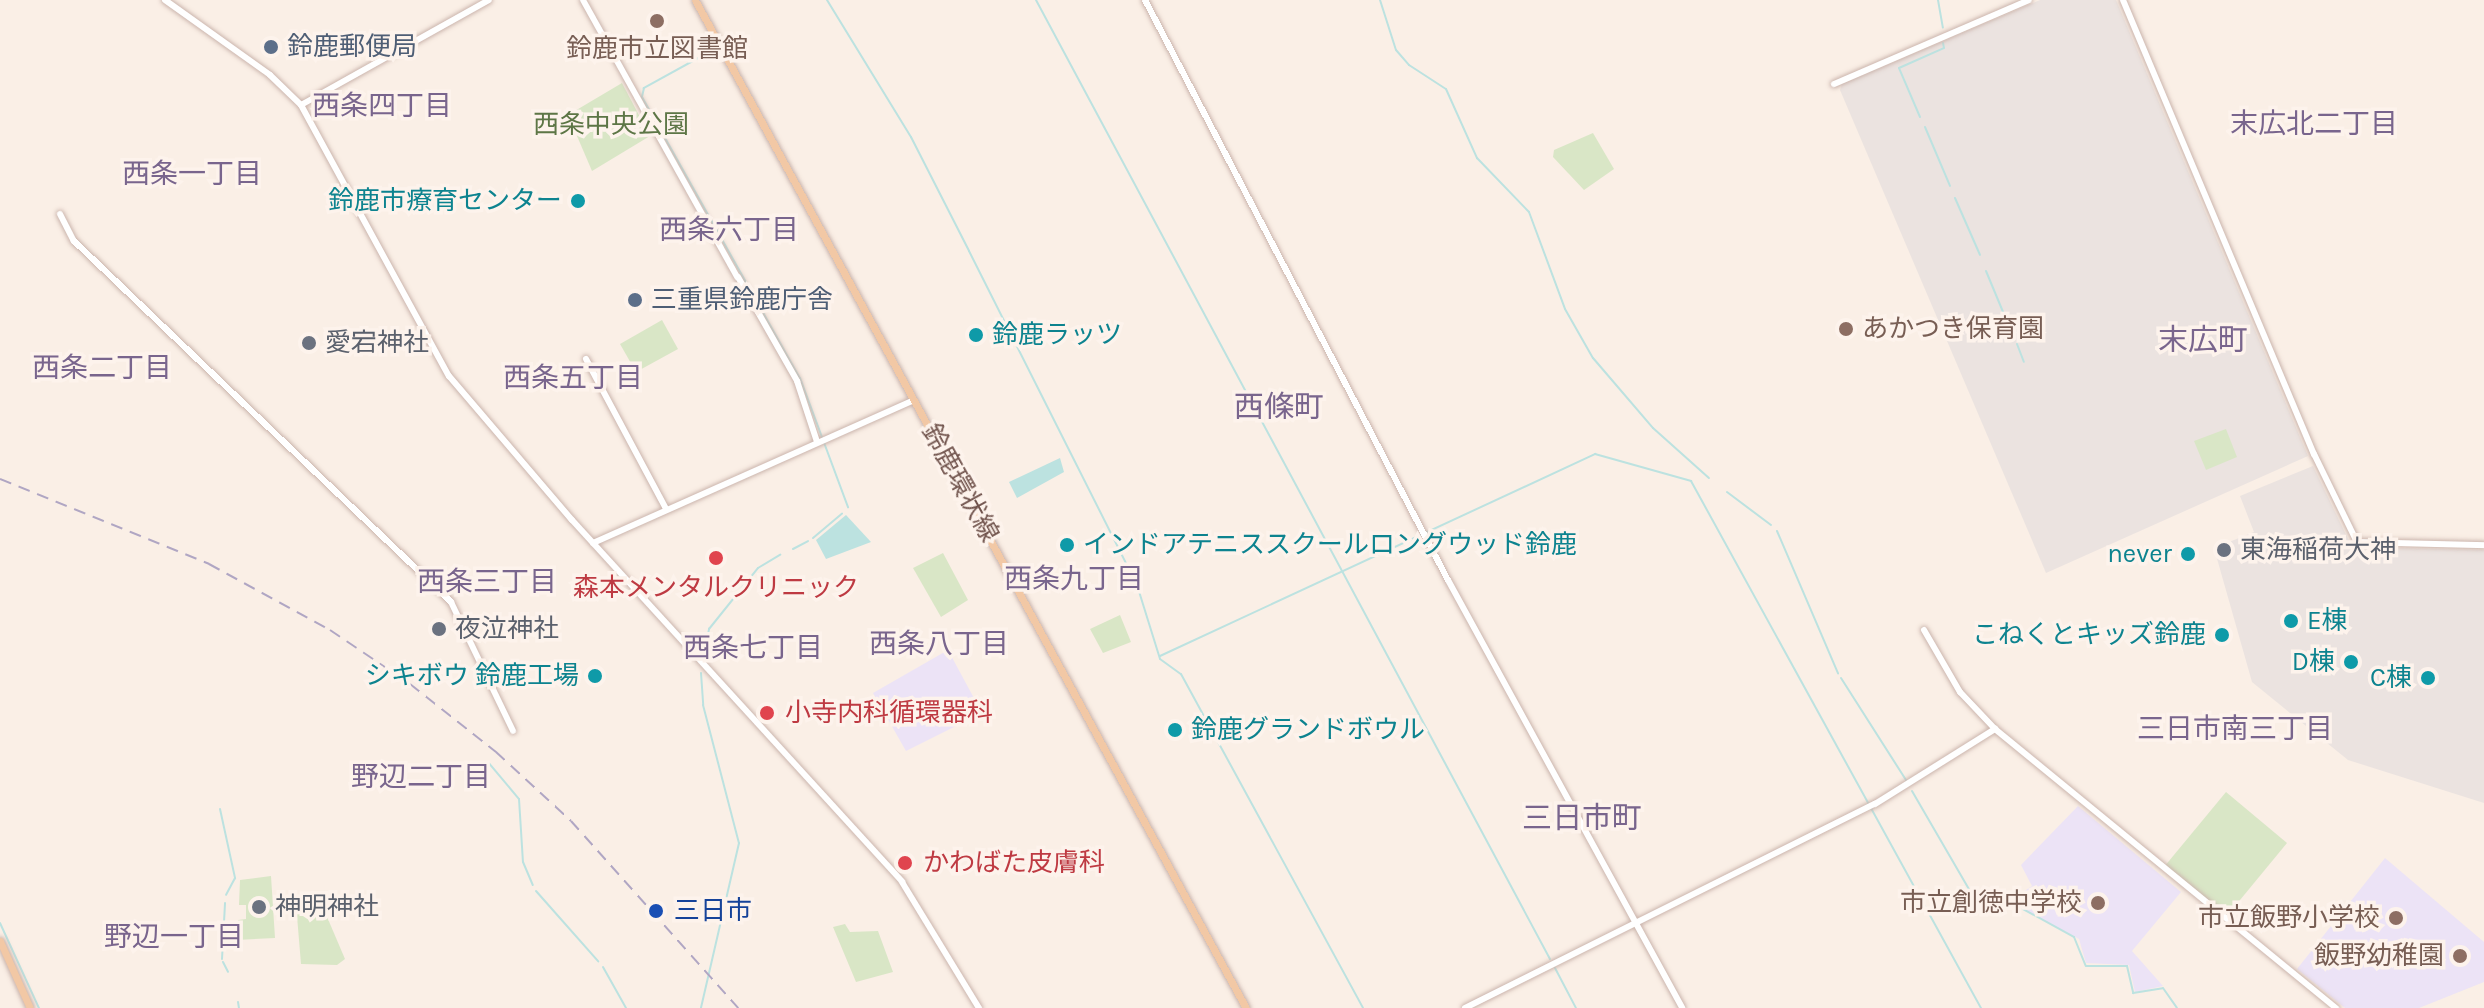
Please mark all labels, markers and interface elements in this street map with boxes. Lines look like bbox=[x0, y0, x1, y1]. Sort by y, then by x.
marker: 鈴鹿市立図書館 bbox=[648, 12, 666, 30]
place label: 鈴鹿郵便局 bbox=[287, 31, 417, 63]
place label: 鈴鹿市立図書館 bbox=[566, 33, 748, 65]
marker: 鈴鹿郵便局 bbox=[262, 38, 280, 56]
district label: 西条四丁目 bbox=[312, 89, 452, 123]
district label: 末広北二丁目 bbox=[2230, 107, 2398, 141]
park label: 西条中央公園 bbox=[533, 109, 689, 141]
district label: 西条一丁目 bbox=[122, 157, 262, 191]
place label: 鈴鹿市療育センター bbox=[328, 185, 562, 217]
marker: 鈴鹿市療育センター bbox=[569, 192, 587, 210]
district label: 西条六丁目 bbox=[659, 213, 799, 247]
place label: 三重県鈴鹿庁舎 bbox=[651, 284, 833, 316]
marker: 三重県鈴鹿庁舎 bbox=[626, 291, 644, 309]
place label: あかつき保育園 bbox=[1862, 313, 2044, 345]
place label: 鈴鹿ラッツ bbox=[992, 319, 1122, 351]
marker: あかつき保育園 bbox=[1837, 320, 1855, 338]
district label: 末広町 bbox=[2158, 322, 2248, 358]
marker: 鈴鹿ラッツ bbox=[967, 326, 985, 344]
place label: 愛宕神社 bbox=[325, 327, 429, 359]
marker: 愛宕神社 bbox=[300, 334, 318, 352]
district label: 西条二丁目 bbox=[32, 351, 172, 385]
district label: 西条五丁目 bbox=[503, 361, 643, 395]
district label: 西條町 bbox=[1234, 389, 1324, 425]
street label: 鈴鹿環状線 bbox=[915, 419, 1005, 547]
place label: インドアテニススクールロングウッド鈴鹿 bbox=[1083, 529, 1577, 561]
place label: 東海稲荷大神 bbox=[2240, 534, 2396, 566]
marker: インドアテニススクールロングウッド鈴鹿 bbox=[1058, 536, 1076, 554]
place label: never bbox=[2107, 538, 2172, 570]
marker: 東海稲荷大神 bbox=[2215, 541, 2233, 559]
marker: never bbox=[2179, 545, 2197, 563]
marker: 森本メンタルクリニック bbox=[705, 547, 727, 569]
district label: 西条九丁目 bbox=[1004, 562, 1144, 596]
district label: 西条三丁目 bbox=[417, 565, 557, 599]
place label: 森本メンタルクリニック bbox=[573, 572, 859, 604]
place label: E棟 bbox=[2307, 605, 2348, 637]
marker: E棟 bbox=[2282, 612, 2300, 630]
place label: 夜泣神社 bbox=[455, 613, 559, 645]
place label: こねくとキッズ鈴鹿 bbox=[1972, 619, 2206, 651]
marker: 夜泣神社 bbox=[430, 620, 448, 638]
marker: こねくとキッズ鈴鹿 bbox=[2213, 626, 2231, 644]
district label: 西条八丁目 bbox=[869, 627, 1009, 661]
district label: 西条七丁目 bbox=[683, 631, 823, 665]
place label: D棟 bbox=[2292, 646, 2335, 678]
marker: D棟 bbox=[2342, 653, 2360, 671]
place label: シキボウ 鈴鹿工場 bbox=[365, 660, 579, 692]
place label: C棟 bbox=[2370, 662, 2412, 694]
marker: シキボウ 鈴鹿工場 bbox=[586, 667, 604, 685]
marker: C棟 bbox=[2419, 669, 2437, 687]
place label: 小寺内科循環器科 bbox=[785, 697, 993, 729]
marker: 小寺内科循環器科 bbox=[756, 702, 778, 724]
district label: 三日市南三丁目 bbox=[2137, 712, 2333, 746]
place label: 鈴鹿グランドボウル bbox=[1191, 714, 1425, 746]
marker: 鈴鹿グランドボウル bbox=[1166, 721, 1184, 739]
district label: 野辺二丁目 bbox=[351, 760, 491, 794]
district label: 三日市町 bbox=[1522, 800, 1642, 836]
place label: かわばた皮膚科 bbox=[923, 847, 1105, 879]
marker: かわばた皮膚科 bbox=[894, 852, 916, 874]
place label: 市立創徳中学校 bbox=[1900, 887, 2082, 919]
place label: 神明神社 bbox=[275, 891, 379, 923]
marker: 市立創徳中学校 bbox=[2089, 894, 2107, 912]
place label: 三日市 bbox=[674, 895, 752, 927]
marker: 神明神社 bbox=[250, 898, 268, 916]
marker: 三日市 bbox=[645, 900, 667, 922]
place label: 市立飯野小学校 bbox=[2198, 902, 2380, 934]
marker: 市立飯野小学校 bbox=[2387, 909, 2405, 927]
district label: 野辺一丁目 bbox=[104, 920, 244, 954]
place label: 飯野幼稚園 bbox=[2314, 940, 2444, 972]
marker: 飯野幼稚園 bbox=[2451, 947, 2469, 965]

